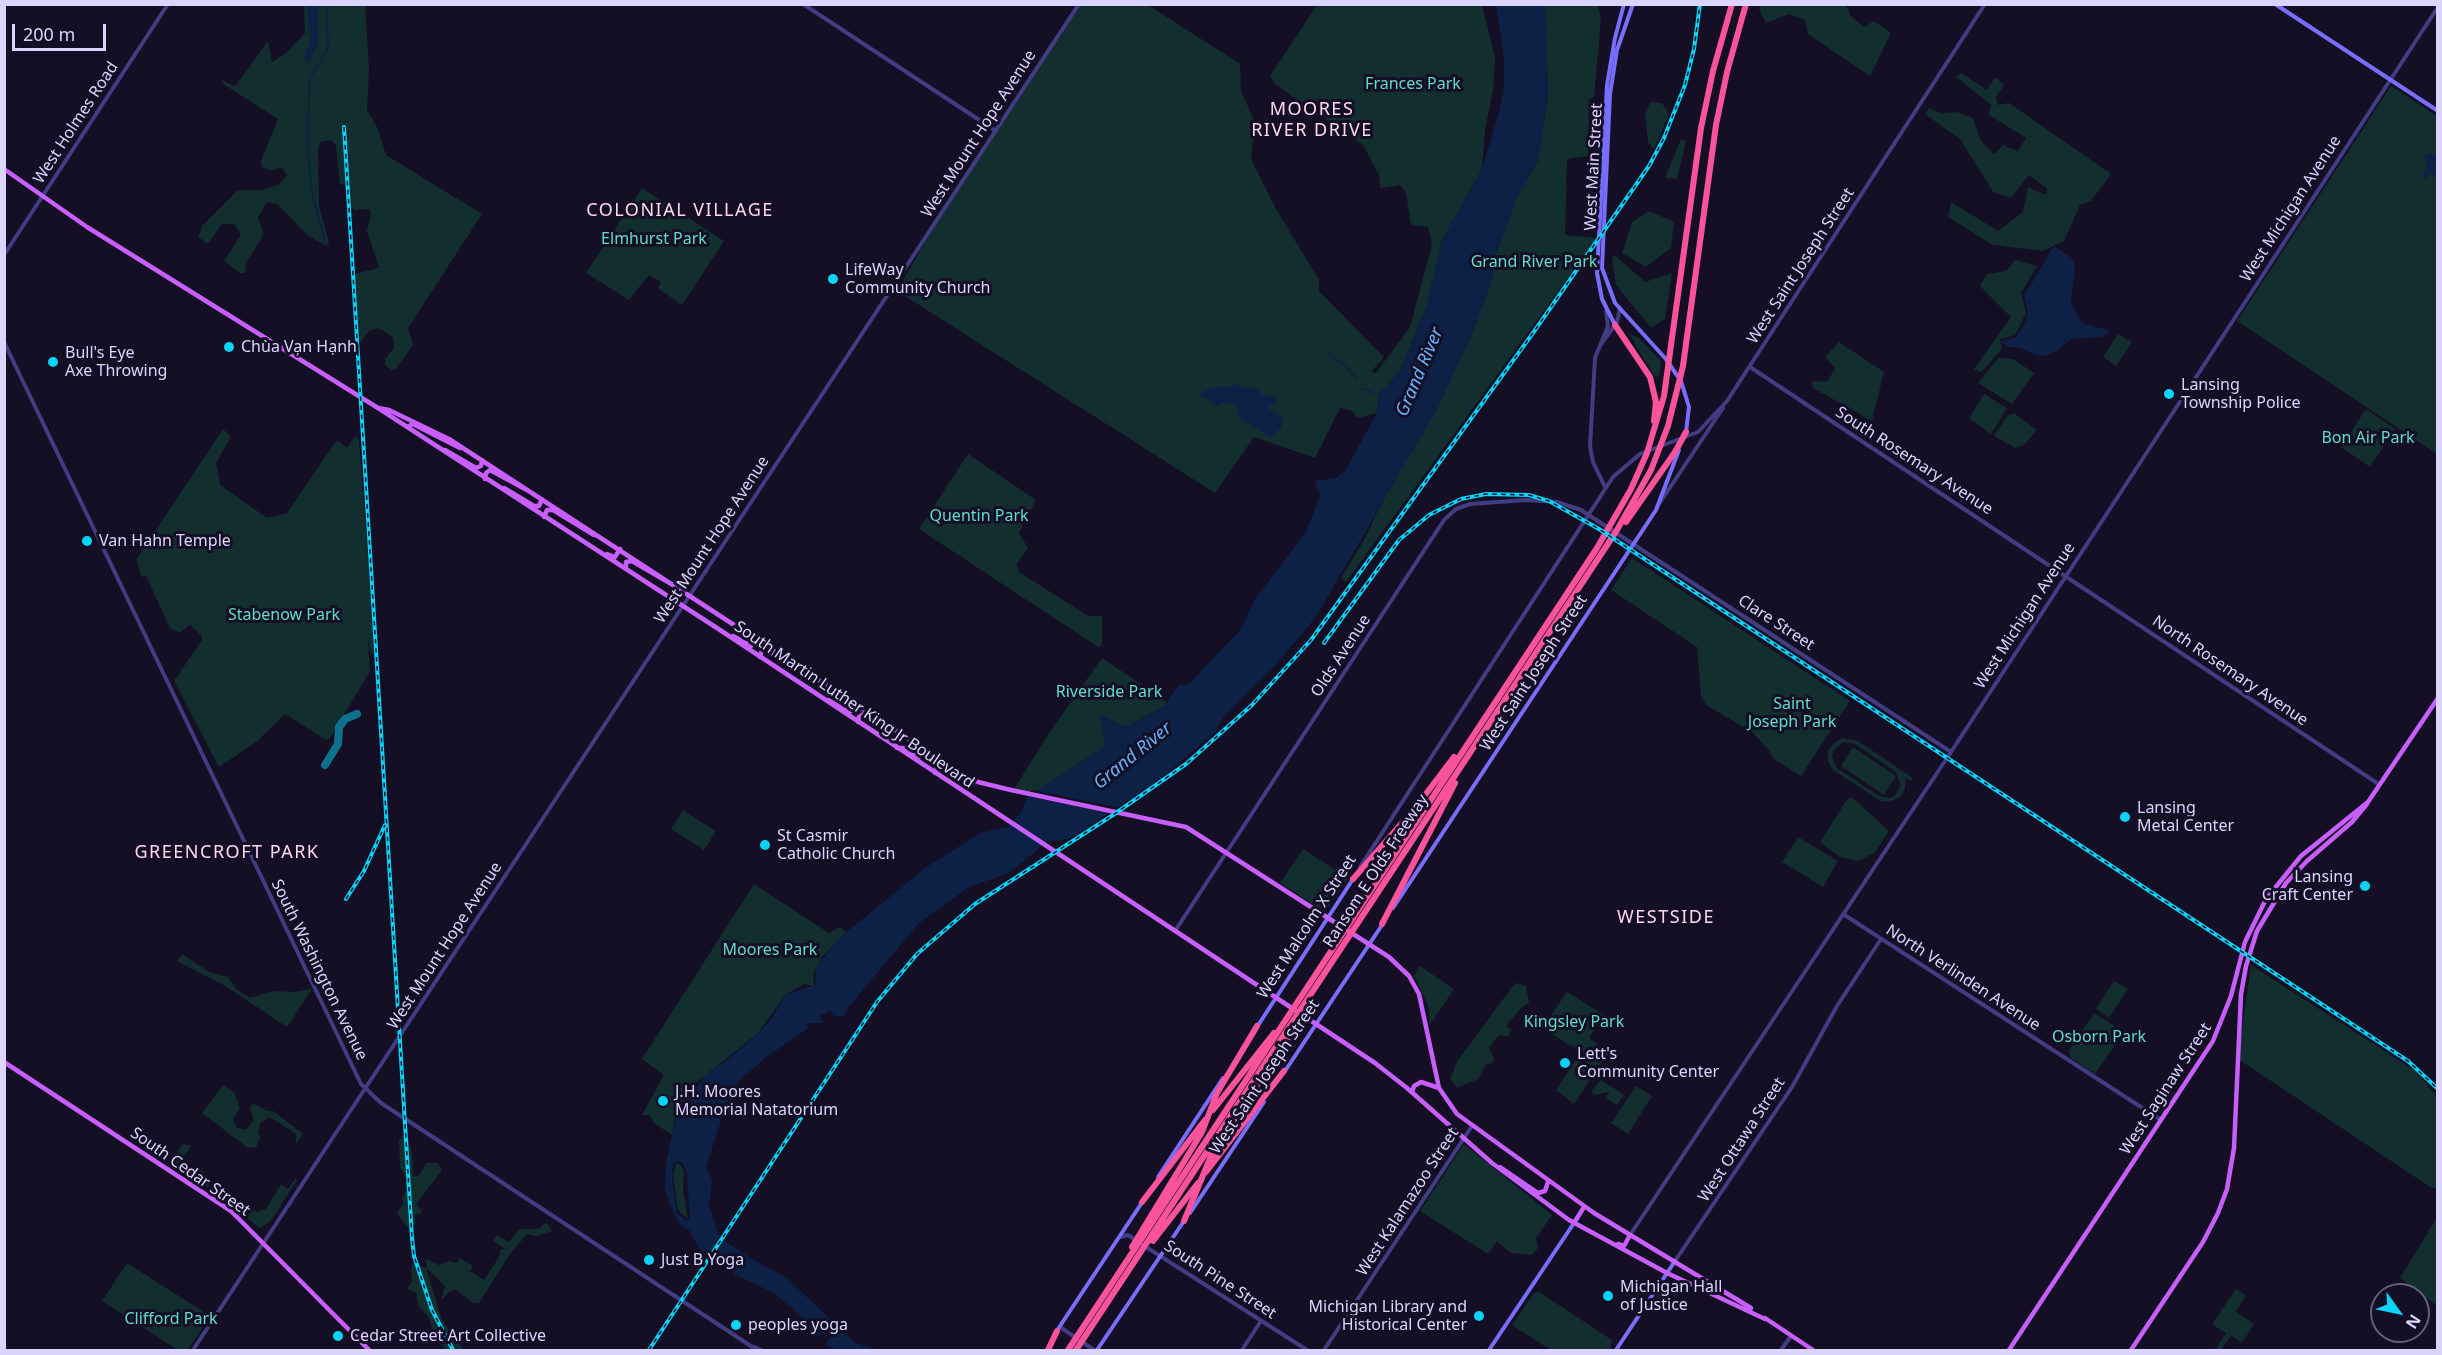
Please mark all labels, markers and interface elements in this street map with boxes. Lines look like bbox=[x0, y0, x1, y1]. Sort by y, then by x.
scale bar bbox=[15, 12, 110, 50]
text: 200 m bbox=[23, 22, 75, 46]
street label: West Mount Hope Avenue bbox=[918, 47, 1040, 221]
street label: West Holmes Road bbox=[30, 59, 122, 187]
park label: Frances Park bbox=[1365, 74, 1461, 94]
district label: MOORES RIVER DRIVE bbox=[1251, 99, 1373, 142]
street label: West Main Street bbox=[1581, 103, 1607, 231]
street label: West Michigan Avenue bbox=[2237, 132, 2345, 286]
street label: West Saint Joseph Street bbox=[1743, 184, 1859, 348]
district label: COLONIAL VILLAGE bbox=[586, 200, 774, 222]
park label: Elmhurst Park bbox=[601, 229, 707, 249]
park label: Grand River Park bbox=[1471, 252, 1597, 272]
place label: LifeWay Community Church bbox=[845, 260, 990, 298]
marker: LifeWay Community Church bbox=[826, 272, 840, 286]
water label: Grand River bbox=[1392, 324, 1448, 420]
place label: Chùa Vạn Hạnh bbox=[241, 337, 357, 357]
marker: Chùa Vạn Hạnh bbox=[222, 340, 236, 354]
place label: Bull's Eye Axe Throwing bbox=[65, 343, 167, 381]
marker: Bull's Eye Axe Throwing bbox=[46, 355, 60, 369]
place label: Lansing Township Police bbox=[2181, 375, 2301, 413]
marker: Lansing Township Police bbox=[2162, 387, 2176, 401]
street label: South Rosemary Avenue bbox=[1832, 403, 1996, 519]
park label: Bon Air Park bbox=[2321, 428, 2415, 448]
street label: West Mount Hope Avenue bbox=[651, 453, 773, 627]
park label: Quentin Park bbox=[929, 506, 1029, 526]
place label: Van Hahn Temple bbox=[99, 531, 231, 551]
marker: Van Hahn Temple bbox=[80, 534, 94, 548]
street label: West Michigan Avenue bbox=[1971, 539, 2079, 693]
street label: West Saint Joseph Street bbox=[1476, 591, 1592, 755]
street label: Clare Street bbox=[1734, 591, 1818, 655]
park label: Stabenow Park bbox=[228, 605, 340, 625]
street label: Olds Avenue bbox=[1307, 611, 1375, 701]
street label: North Rosemary Avenue bbox=[2149, 612, 2311, 730]
street label: South Martin Luther King Jr Boulevard bbox=[730, 617, 978, 793]
park label: Riverside Park bbox=[1056, 682, 1162, 702]
park label: Saint Joseph Park bbox=[1748, 694, 1836, 732]
water label: Grand River bbox=[1090, 718, 1176, 794]
street label: Ransom E Olds Freeway bbox=[1319, 791, 1433, 951]
place label: Lansing Metal Center bbox=[2137, 798, 2234, 836]
marker: Lansing Metal Center bbox=[2118, 810, 2132, 824]
place label: St Casmir Catholic Church bbox=[777, 826, 895, 864]
marker: St Casmir Catholic Church bbox=[758, 838, 772, 852]
district label: GREENCROFT PARK bbox=[135, 842, 319, 864]
street label: West Malcolm X Street bbox=[1253, 851, 1361, 1003]
street label: West Mount Hope Avenue bbox=[384, 859, 506, 1033]
place label: Lansing Craft Center bbox=[2262, 867, 2353, 905]
street label: South Washington Avenue bbox=[267, 876, 371, 1064]
marker: Lansing Craft Center bbox=[2358, 879, 2372, 893]
district label: WESTSIDE bbox=[1617, 907, 1715, 929]
street label: North Verlinden Avenue bbox=[1882, 921, 2044, 1035]
park label: Moores Park bbox=[723, 940, 817, 960]
street label: West Saint Joseph Street bbox=[1206, 996, 1324, 1158]
park label: Kingsley Park bbox=[1524, 1012, 1624, 1032]
street label: West Saginaw Street bbox=[2116, 1020, 2216, 1158]
park label: Osborn Park bbox=[2052, 1027, 2146, 1047]
place label: Lett's Community Center bbox=[1577, 1044, 1719, 1082]
marker: Lett's Community Center bbox=[1558, 1056, 1572, 1070]
street label: West Ottawa Street bbox=[1695, 1074, 1789, 1206]
place label: J.H. Moores Memorial Natatorium bbox=[675, 1082, 838, 1120]
marker: J.H. Moores Memorial Natatorium bbox=[656, 1094, 670, 1108]
street label: South Cedar Street bbox=[127, 1124, 253, 1220]
street label: West Kalamazoo Street bbox=[1353, 1124, 1463, 1280]
street label: South Pine Street bbox=[1160, 1237, 1280, 1323]
place label: Just B Yoga bbox=[661, 1250, 744, 1270]
marker: Just B Yoga bbox=[642, 1253, 656, 1267]
place label: Michigan Hall of Justice bbox=[1620, 1277, 1722, 1315]
north arrow bbox=[2370, 1283, 2430, 1343]
marker: Michigan Hall of Justice bbox=[1601, 1289, 1615, 1303]
place label: Michigan Library and Historical Center bbox=[1309, 1297, 1467, 1335]
park label: Clifford Park bbox=[124, 1309, 218, 1329]
marker: Michigan Library and Historical Center bbox=[1472, 1309, 1486, 1323]
text: N bbox=[2401, 1310, 2426, 1333]
place label: peoples yoga bbox=[748, 1315, 848, 1335]
marker: peoples yoga bbox=[729, 1318, 743, 1332]
place label: Cedar Street Art Collective bbox=[350, 1326, 546, 1346]
marker: Cedar Street Art Collective bbox=[331, 1329, 345, 1343]

